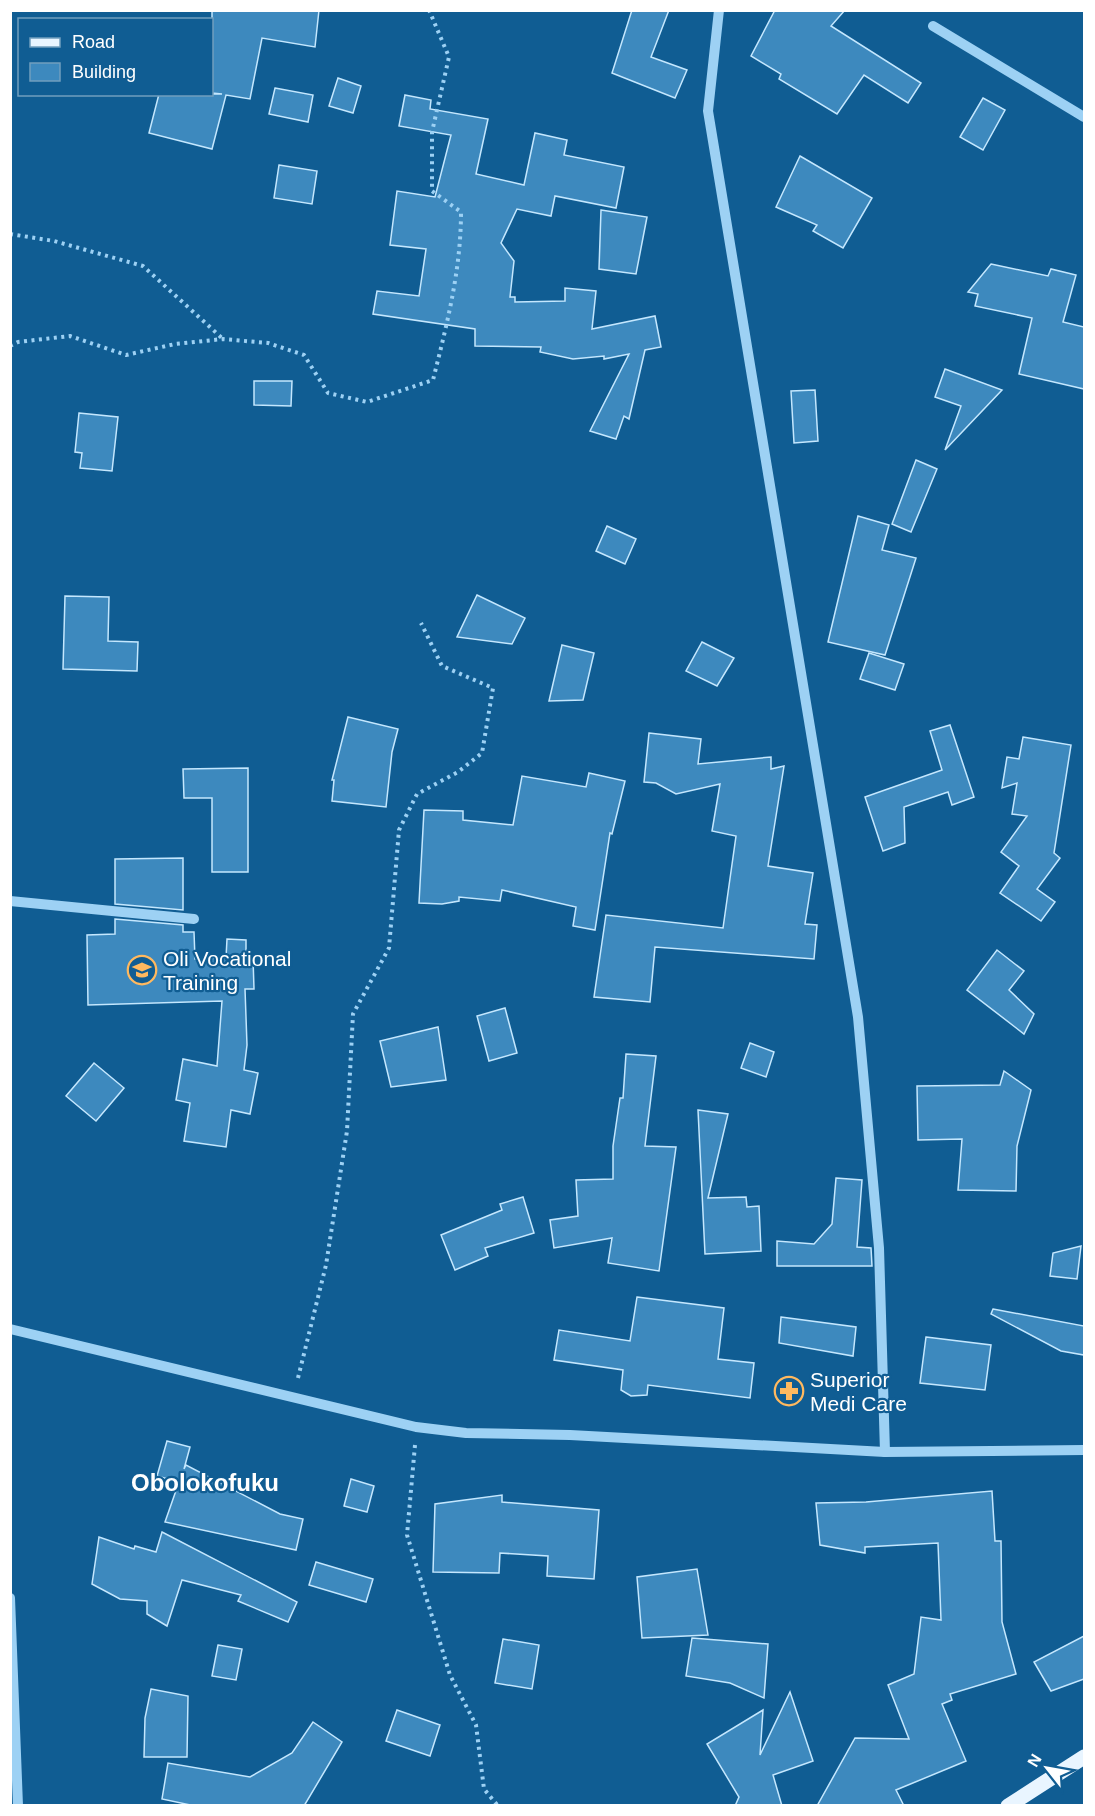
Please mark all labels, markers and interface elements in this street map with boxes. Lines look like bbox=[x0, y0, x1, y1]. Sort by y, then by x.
legend bbox=[18, 18, 213, 96]
text: Road bbox=[72, 32, 115, 52]
text: Building bbox=[72, 62, 136, 82]
place label: Oli Vocational Training bbox=[163, 947, 291, 994]
school or university icon: Oli Vocational Training bbox=[126, 954, 158, 986]
place label: Superior Medi Care bbox=[810, 1368, 907, 1415]
pharmacy icon: Superior Medi Care bbox=[773, 1375, 805, 1407]
district label: Obolokofuku bbox=[131, 1469, 279, 1496]
north arrow bbox=[1017, 1738, 1077, 1798]
text: N bbox=[1024, 1751, 1045, 1770]

